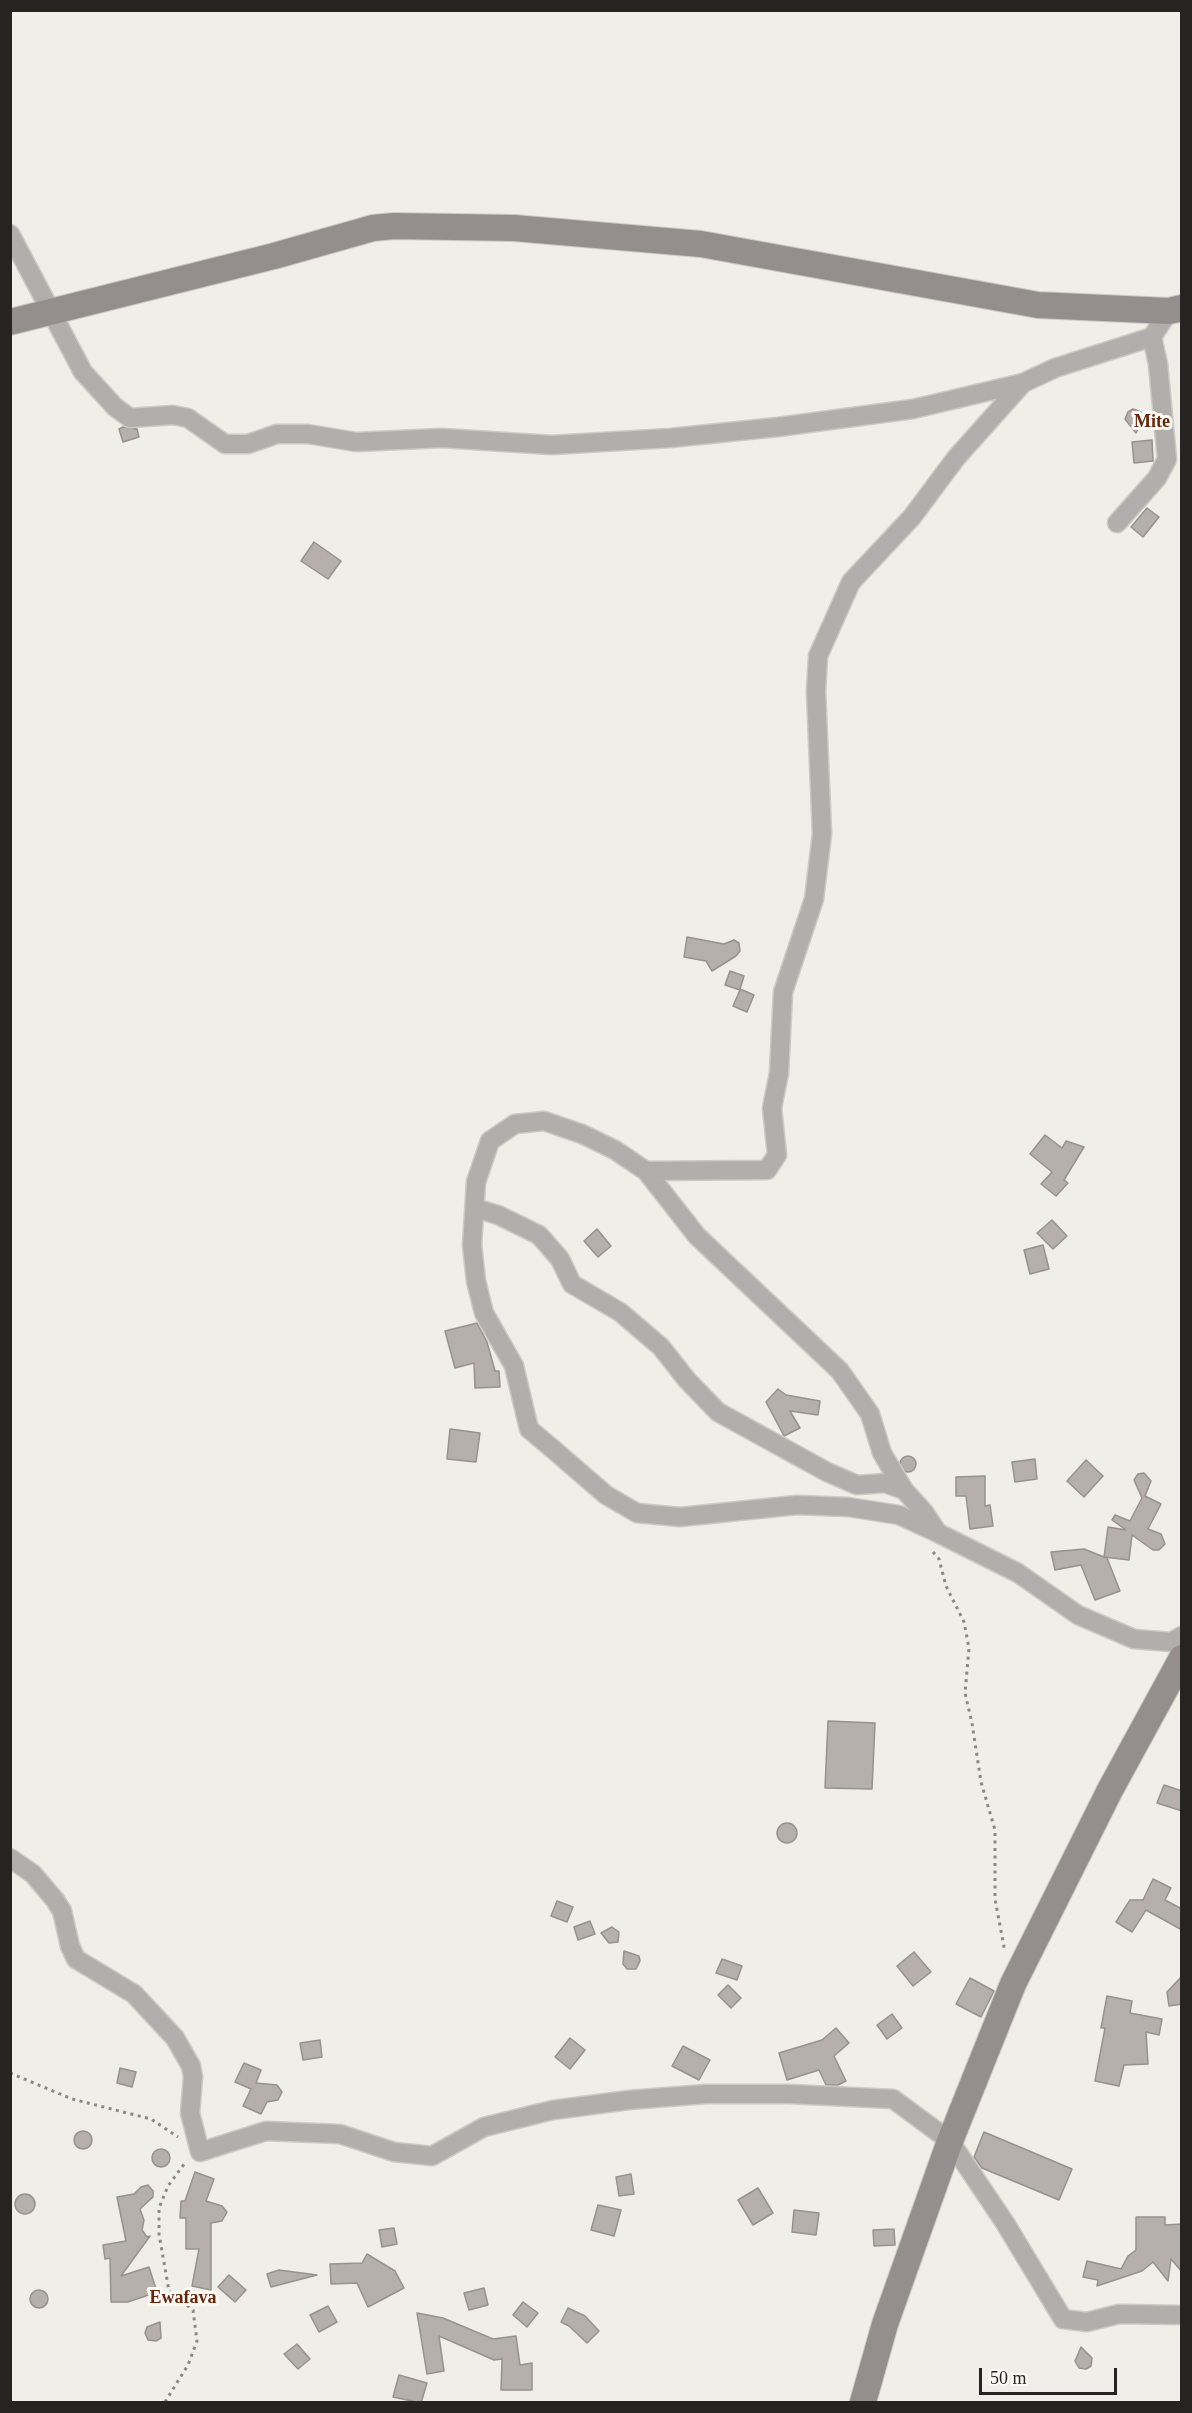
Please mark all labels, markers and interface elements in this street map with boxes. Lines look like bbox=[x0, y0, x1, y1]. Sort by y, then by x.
district label: Mite bbox=[1134, 411, 1170, 433]
district label: Ewafava bbox=[150, 2287, 216, 2309]
scale bar bbox=[982, 2356, 1120, 2394]
text: 50 m bbox=[990, 2368, 1027, 2388]

